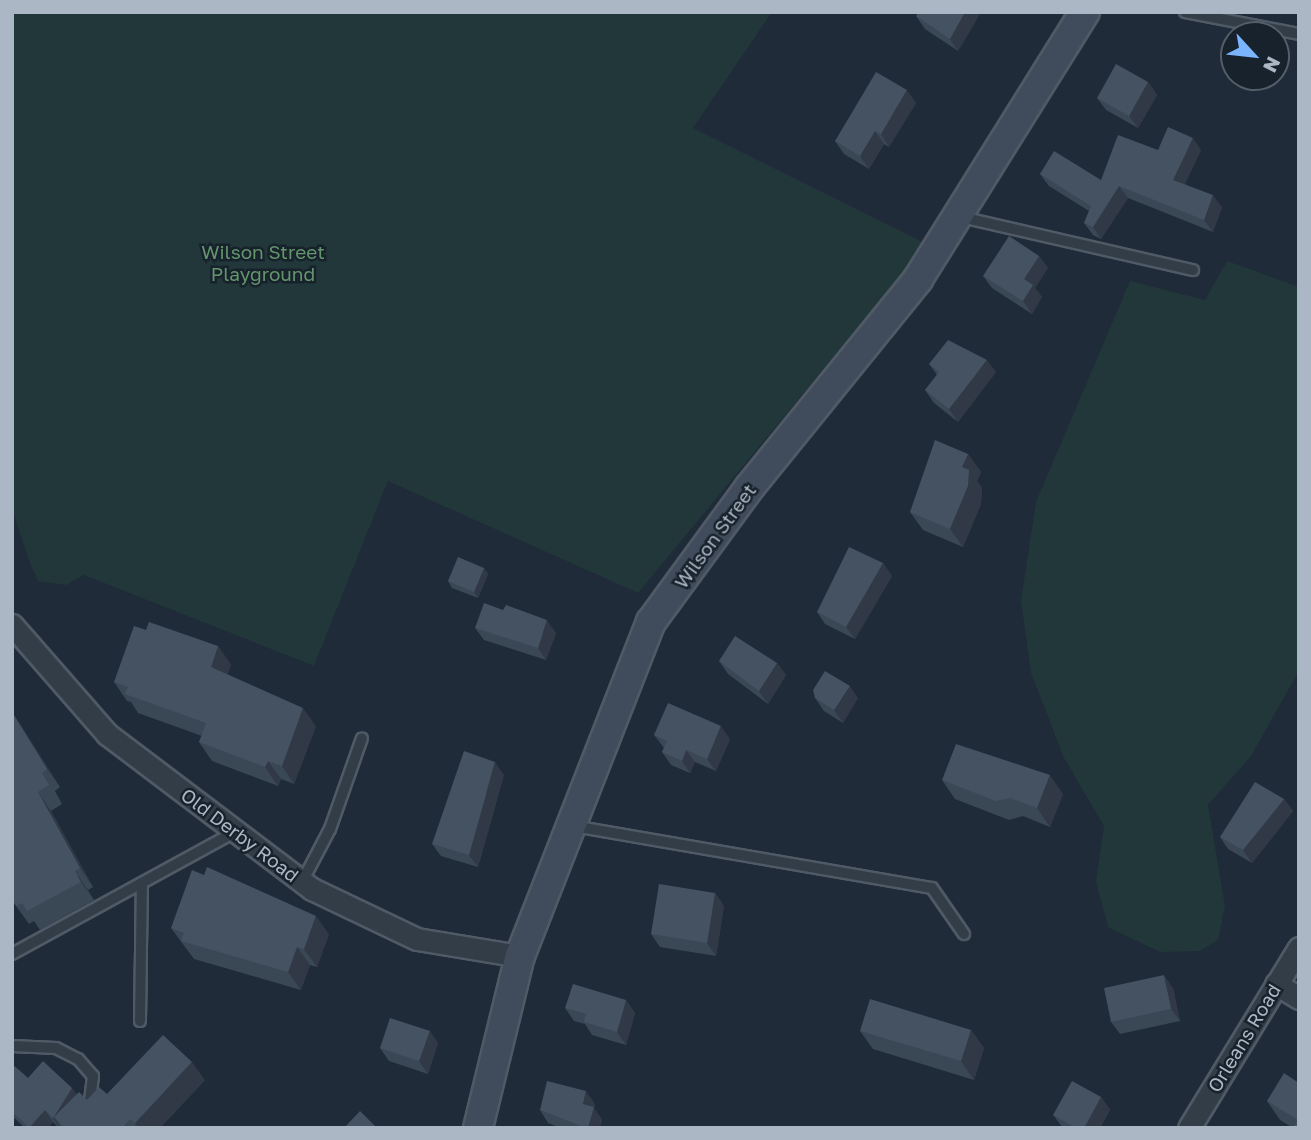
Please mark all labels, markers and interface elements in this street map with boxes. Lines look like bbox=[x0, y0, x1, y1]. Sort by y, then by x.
north arrow bbox=[1220, 21, 1290, 91]
text: N bbox=[1259, 53, 1286, 77]
park label: Wilson Street Playground bbox=[201, 241, 325, 285]
street label: Wilson Street bbox=[669, 479, 761, 593]
street label: Old Derby Road bbox=[177, 783, 303, 887]
street label: Orleans Road bbox=[1203, 980, 1285, 1096]

